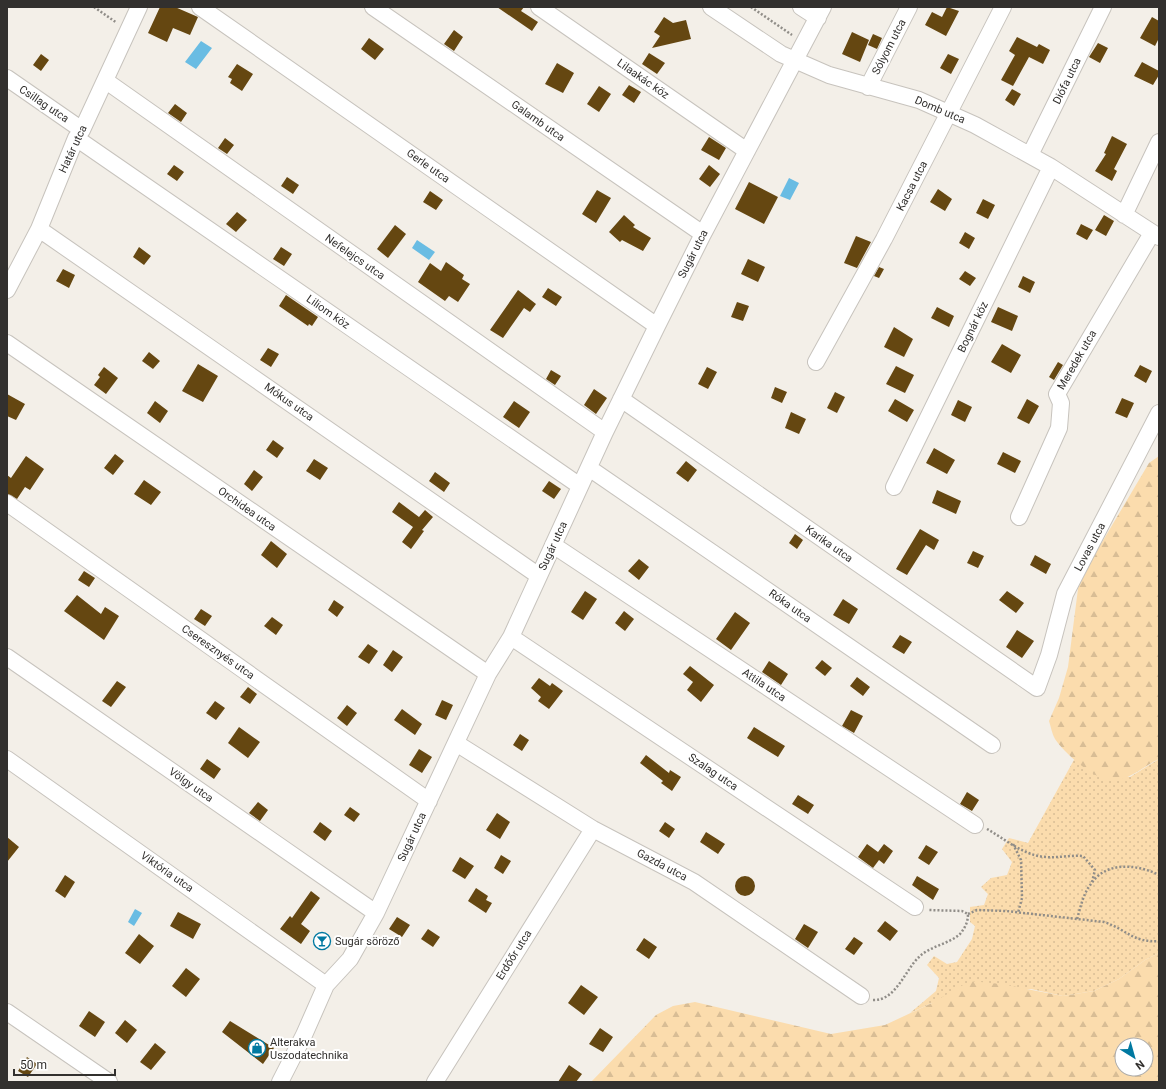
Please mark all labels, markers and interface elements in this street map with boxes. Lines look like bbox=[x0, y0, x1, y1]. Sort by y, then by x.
street label: Sólyom utca bbox=[869, 17, 909, 77]
street label: Lilaakác köz bbox=[614, 56, 672, 102]
street label: Diófa utca bbox=[1050, 56, 1084, 106]
street label: Csillag utca bbox=[17, 83, 71, 125]
street label: Domb utca bbox=[913, 94, 967, 126]
street label: Galamb utca bbox=[509, 98, 567, 144]
street label: Határ utca bbox=[56, 123, 90, 175]
street label: Gerle utca bbox=[404, 146, 452, 186]
street label: Kacsa utca bbox=[894, 159, 930, 213]
street label: Sugár utca bbox=[675, 228, 711, 280]
street label: Nefelejcs utca bbox=[323, 232, 387, 282]
street label: Liliom köz bbox=[304, 292, 353, 332]
street label: Bognár köz bbox=[955, 299, 991, 355]
street label: Meredek utca bbox=[1055, 328, 1099, 392]
street label: Mókus utca bbox=[262, 380, 316, 424]
street label: Orchidea utca bbox=[215, 484, 279, 534]
street label: Sugár utca bbox=[536, 519, 570, 573]
street label: Lovas utca bbox=[1072, 520, 1108, 574]
street label: Karika utca bbox=[803, 523, 855, 565]
street label: Róka utca bbox=[766, 587, 814, 625]
street label: Cseresznyés utca bbox=[179, 622, 257, 682]
street label: Attila utca bbox=[740, 666, 788, 704]
street label: Szalag utca bbox=[686, 751, 740, 793]
street label: Völgy utca bbox=[166, 765, 216, 805]
street label: Sugár utca bbox=[395, 810, 429, 864]
street label: Gazda utca bbox=[635, 846, 689, 884]
street label: Viktória utca bbox=[138, 849, 196, 895]
street label: Erdőőr utca bbox=[494, 928, 534, 982]
bar icon: Sugár söröző bbox=[312, 931, 332, 951]
place label: Sugár söröző bbox=[335, 935, 400, 948]
place label: Alterakva Uszodatechnika bbox=[270, 1036, 348, 1062]
north arrow bbox=[1114, 1037, 1154, 1077]
shop icon: Alterakva Uszodatechnika bbox=[247, 1038, 267, 1058]
scale bar bbox=[14, 1051, 115, 1077]
text: N bbox=[1133, 1057, 1147, 1072]
text: 50 m bbox=[20, 1058, 47, 1072]

